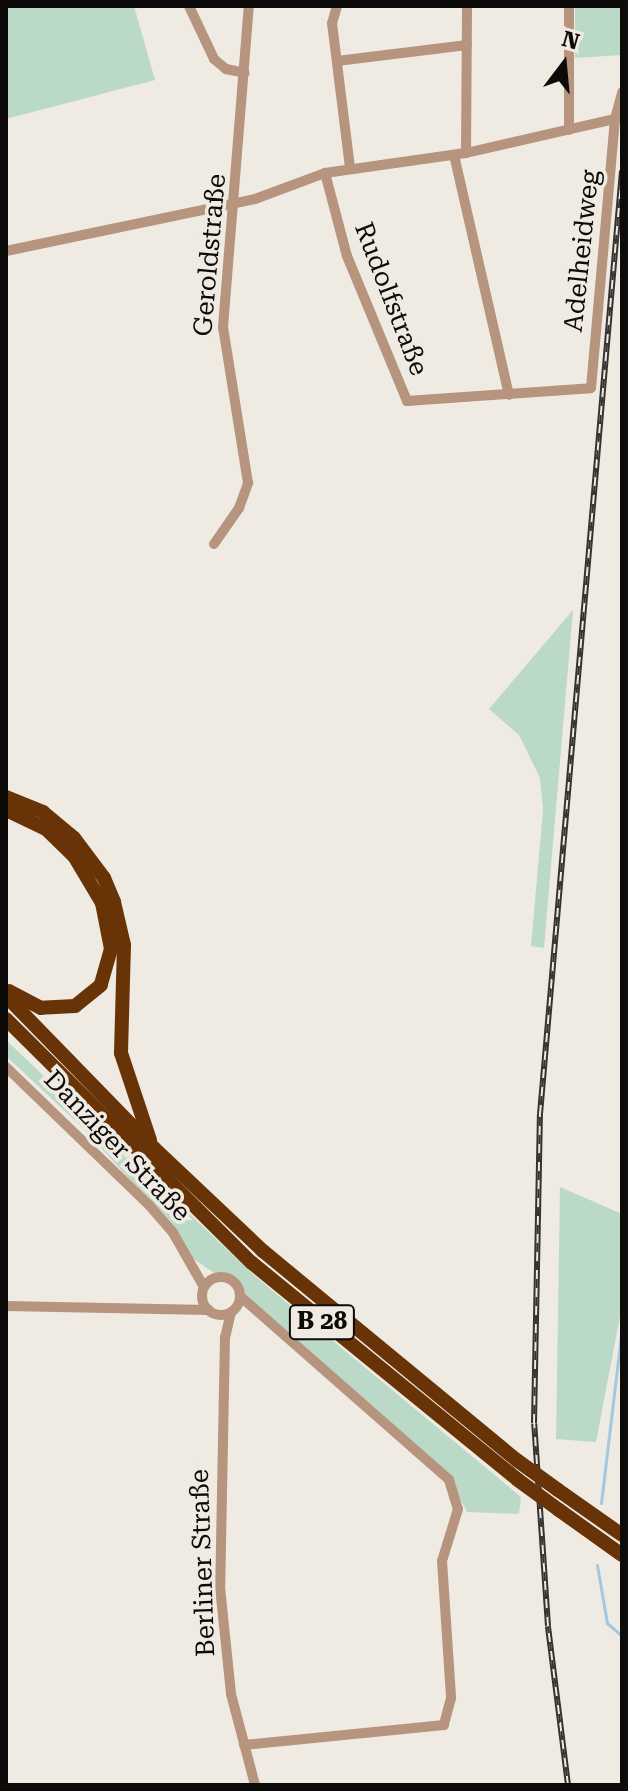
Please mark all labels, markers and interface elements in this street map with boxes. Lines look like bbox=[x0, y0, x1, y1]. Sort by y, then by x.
north arrow bbox=[524, 24, 604, 104]
text: N bbox=[559, 26, 582, 55]
street label: Adelheidweg bbox=[558, 168, 606, 334]
street label: Geroldstraße bbox=[187, 172, 233, 338]
street label: Rudolfstraße bbox=[348, 218, 434, 380]
street label: Danziger Straße bbox=[37, 1064, 197, 1228]
road number: B 28 bbox=[288, 1302, 356, 1342]
street label: Berliner Straße bbox=[184, 1469, 222, 1657]

